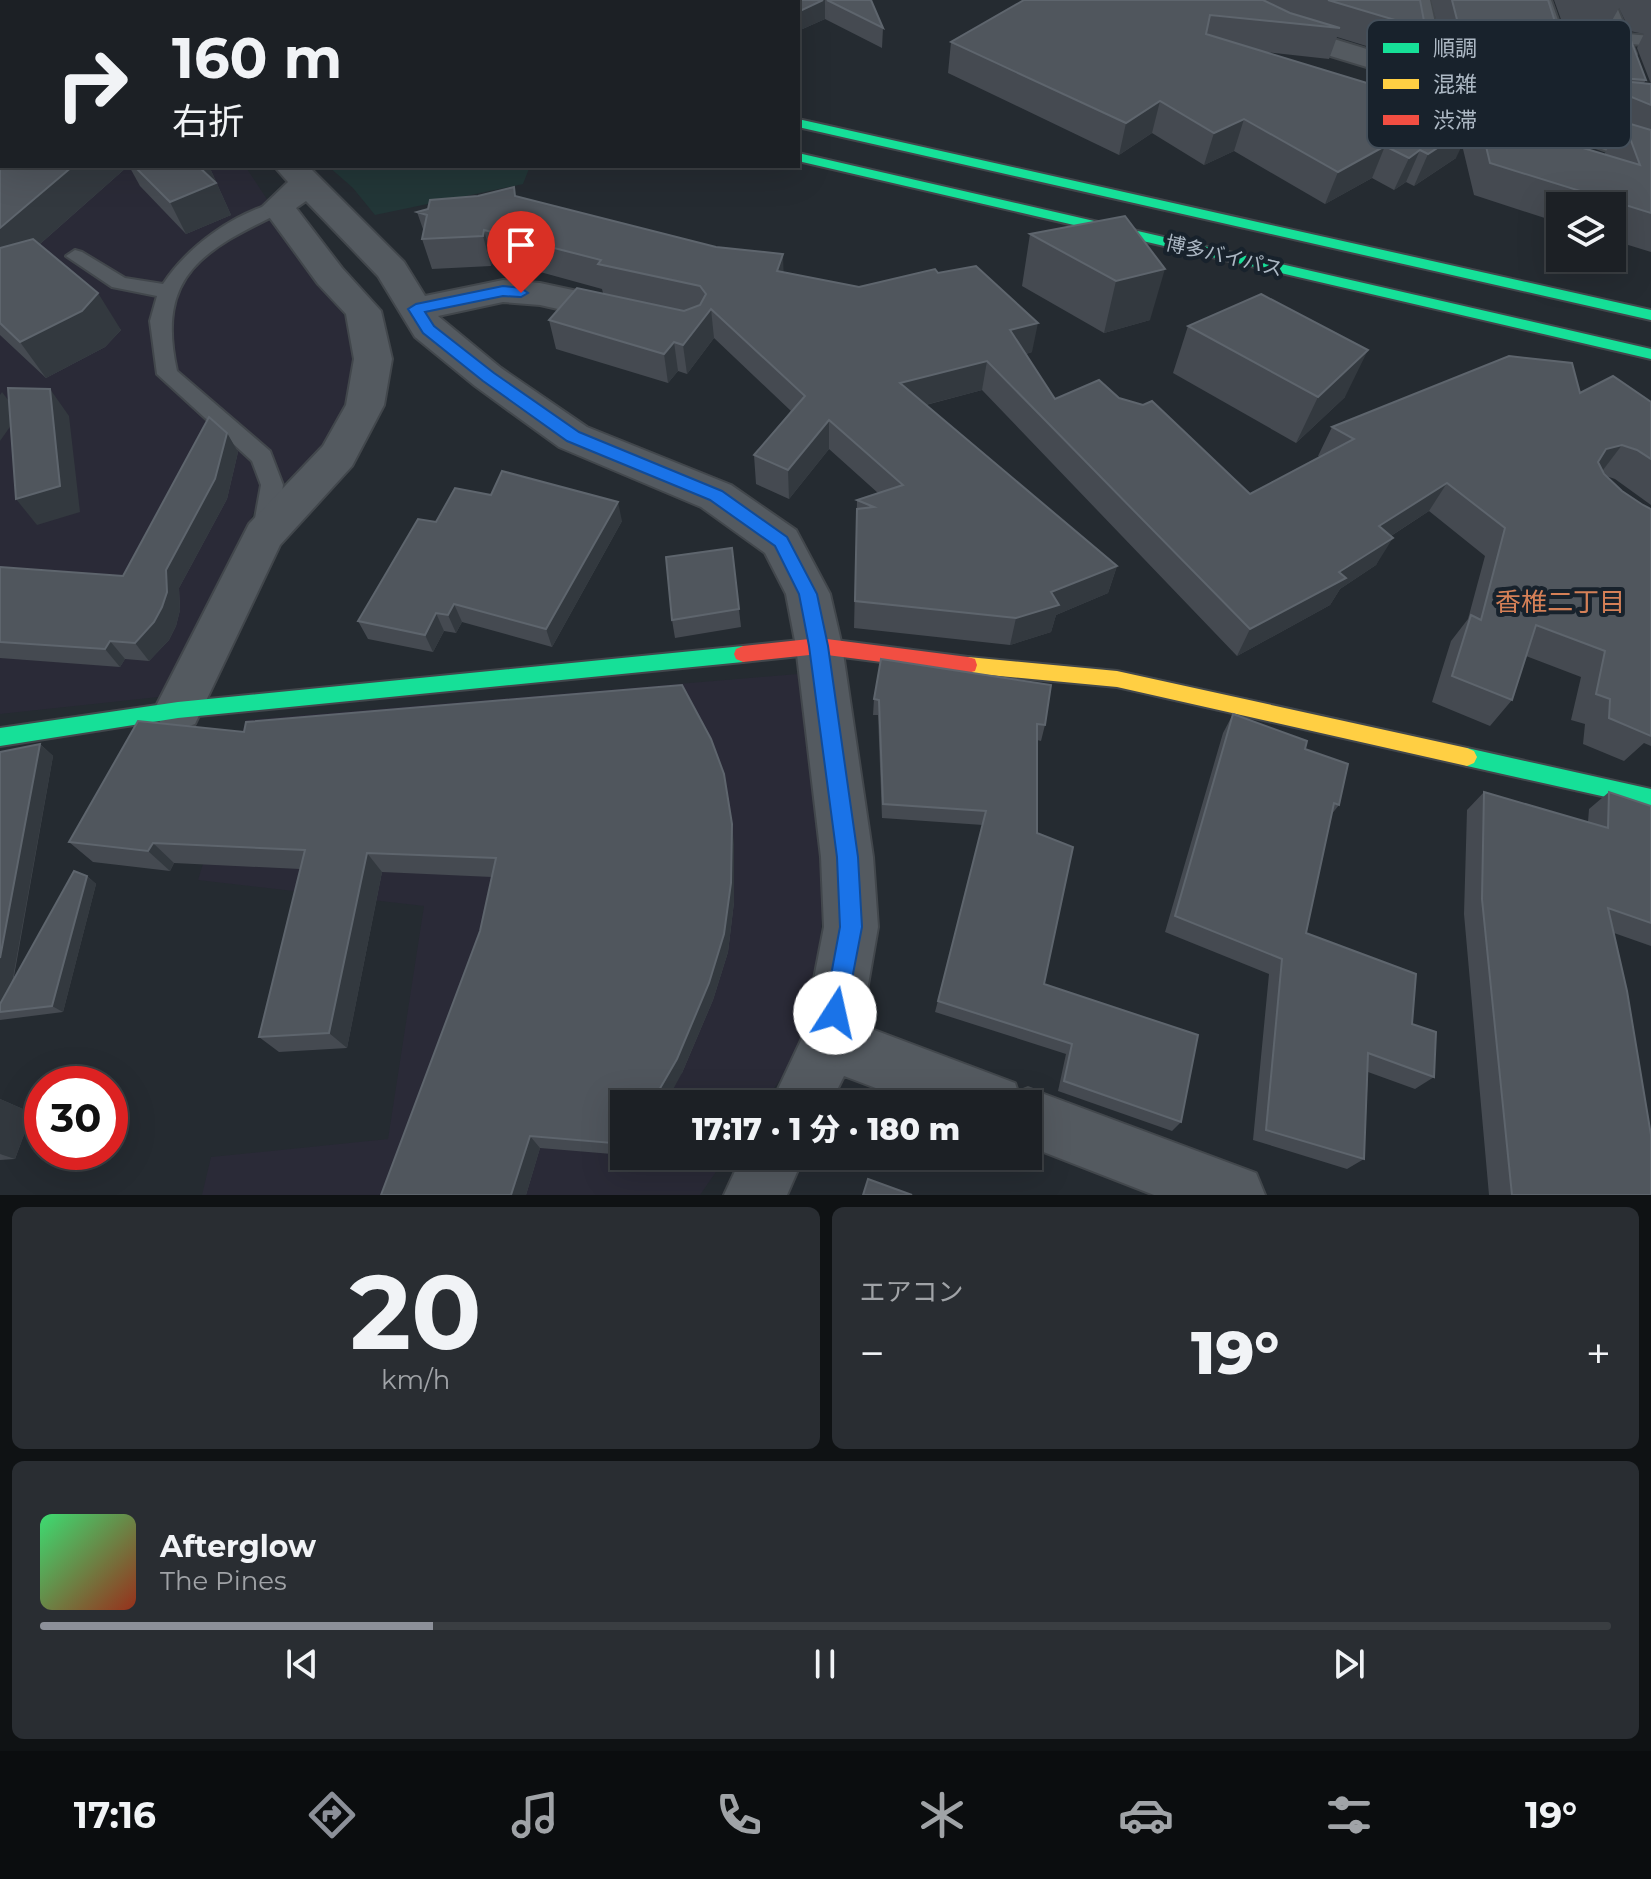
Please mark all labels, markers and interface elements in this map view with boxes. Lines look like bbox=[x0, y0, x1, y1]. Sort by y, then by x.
legend bbox=[1367, 20, 1631, 148]
text: 160 m bbox=[172, 24, 342, 92]
icon: right bbox=[40, 32, 144, 136]
text: 順調 bbox=[1433, 35, 1477, 62]
text: 混雑 bbox=[1433, 71, 1477, 98]
text: 右折 bbox=[172, 99, 244, 143]
text: 渋滞 bbox=[1433, 107, 1477, 134]
map controls bbox=[1546, 192, 1626, 272]
button: layers bbox=[1546, 192, 1626, 272]
pin bbox=[487, 211, 555, 293]
icon: arrive bbox=[499, 223, 543, 267]
street label: 博多バイパス bbox=[1163, 231, 1285, 281]
district label: 香椎二丁目 bbox=[1495, 586, 1625, 618]
position arrow bbox=[793, 971, 877, 1055]
speed limit sign: 30 bbox=[24, 1066, 128, 1170]
text: 17:17 · 1 分 · 180 m bbox=[692, 1111, 960, 1148]
text: 20 bbox=[350, 1248, 482, 1375]
text: エアコン bbox=[860, 1276, 964, 1308]
text: 19° bbox=[1191, 1316, 1279, 1389]
text: − bbox=[860, 1326, 885, 1380]
text: + bbox=[1586, 1326, 1611, 1380]
text: km/h bbox=[381, 1364, 450, 1396]
text: Afterglow bbox=[160, 1528, 316, 1565]
text: The Pines bbox=[160, 1565, 287, 1597]
icon: previous bbox=[280, 1642, 324, 1686]
icon: pause bbox=[803, 1642, 847, 1686]
icon: next bbox=[1327, 1642, 1371, 1686]
icon: directions bbox=[304, 1787, 360, 1843]
icon: music bbox=[507, 1787, 563, 1843]
icon: phone bbox=[711, 1787, 767, 1843]
icon: climate bbox=[914, 1787, 970, 1843]
icon: car bbox=[1118, 1787, 1174, 1843]
icon: filters bbox=[1321, 1787, 1377, 1843]
text: 17:16 bbox=[74, 1793, 156, 1837]
text: 19° bbox=[1525, 1793, 1577, 1837]

